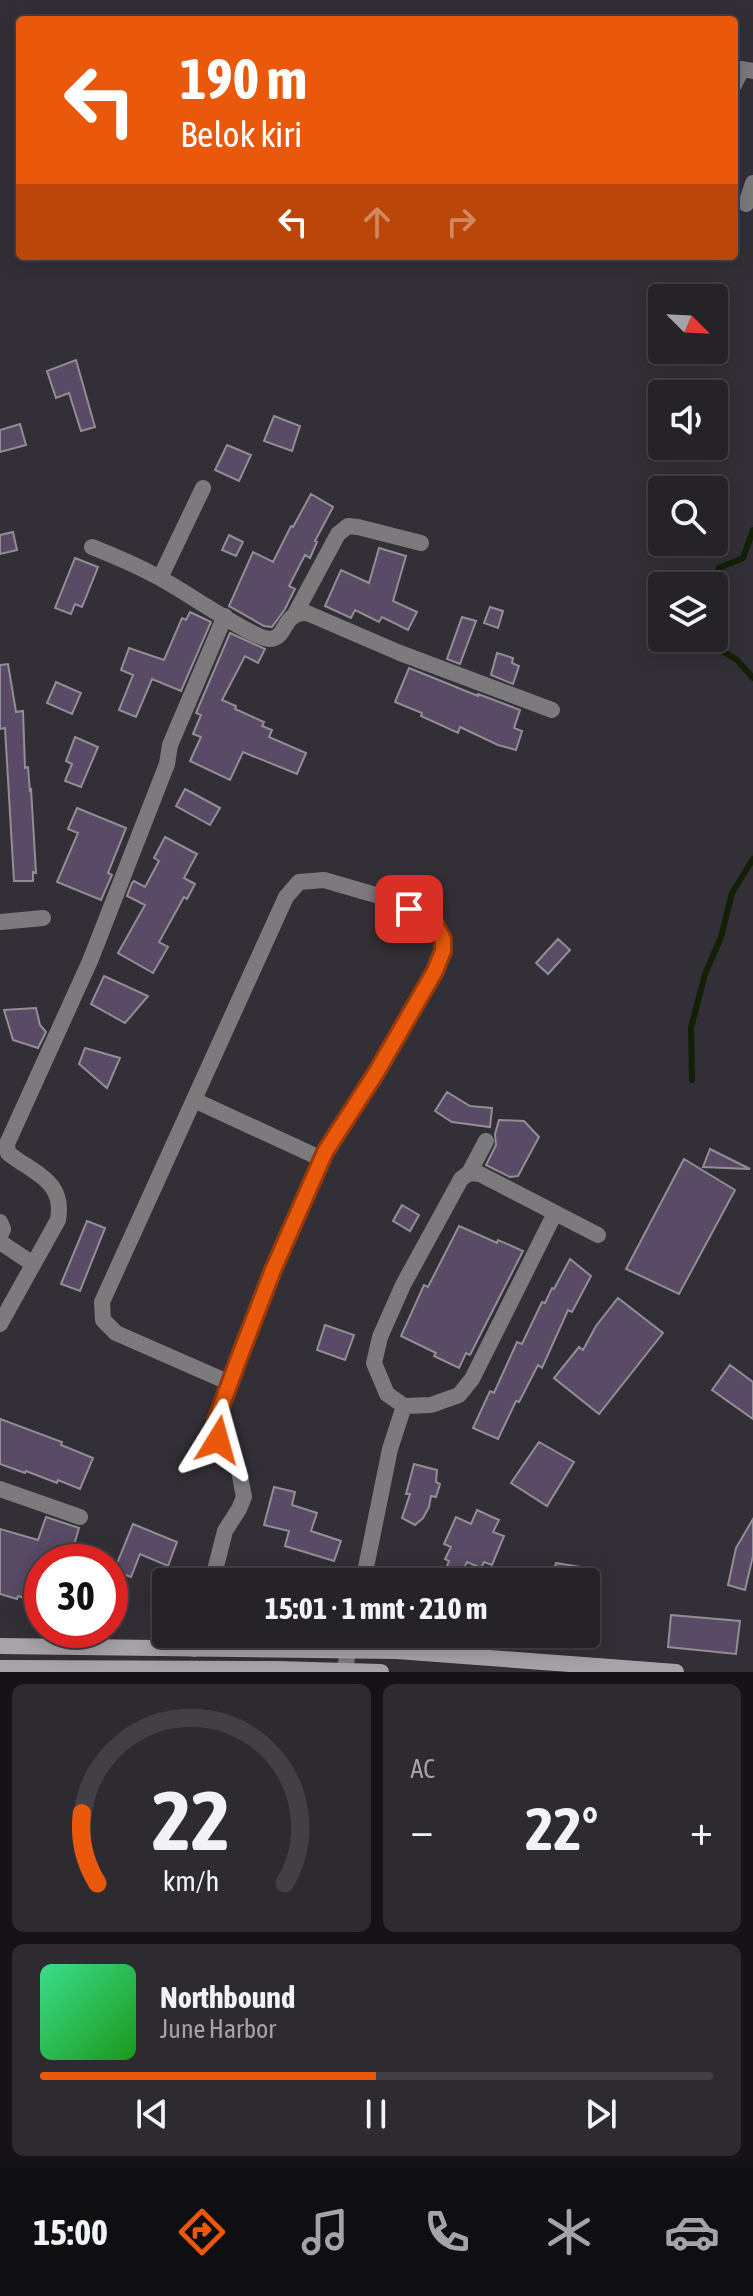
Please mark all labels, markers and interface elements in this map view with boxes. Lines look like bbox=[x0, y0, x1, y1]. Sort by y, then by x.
text: 190 m bbox=[180, 47, 307, 111]
icon: left bbox=[48, 48, 152, 152]
text: Belok kiri bbox=[180, 113, 302, 155]
icon: left bbox=[271, 200, 315, 244]
icon: ahead bbox=[355, 200, 399, 244]
icon: right bbox=[439, 200, 483, 244]
north arrow bbox=[648, 284, 728, 364]
map controls bbox=[648, 284, 728, 652]
button: sound bbox=[648, 380, 728, 460]
button: search bbox=[648, 476, 728, 556]
button: layers bbox=[648, 572, 728, 652]
pin bbox=[375, 875, 443, 943]
icon: arrive bbox=[387, 887, 431, 931]
position arrow bbox=[176, 1398, 260, 1482]
speed limit sign: 30 bbox=[24, 1544, 128, 1648]
text: 15:01 · 1 mnt · 210 m bbox=[265, 1591, 487, 1625]
text: AC bbox=[411, 1754, 435, 1784]
text: 22 bbox=[152, 1772, 230, 1868]
text: 22° bbox=[525, 1794, 598, 1863]
text: − bbox=[411, 1804, 433, 1854]
text: + bbox=[690, 1804, 713, 1854]
text: km/h bbox=[163, 1864, 220, 1897]
text: Northbound bbox=[160, 1980, 295, 2014]
text: June Harbor bbox=[160, 2014, 276, 2044]
icon: previous bbox=[130, 2092, 174, 2136]
icon: pause bbox=[354, 2092, 398, 2136]
icon: next bbox=[579, 2092, 623, 2136]
icon: directions bbox=[174, 2204, 230, 2260]
icon: music bbox=[297, 2204, 353, 2260]
icon: phone bbox=[419, 2204, 475, 2260]
icon: climate bbox=[541, 2204, 597, 2260]
icon: car bbox=[664, 2204, 720, 2260]
text: 15:00 bbox=[33, 2211, 108, 2253]

